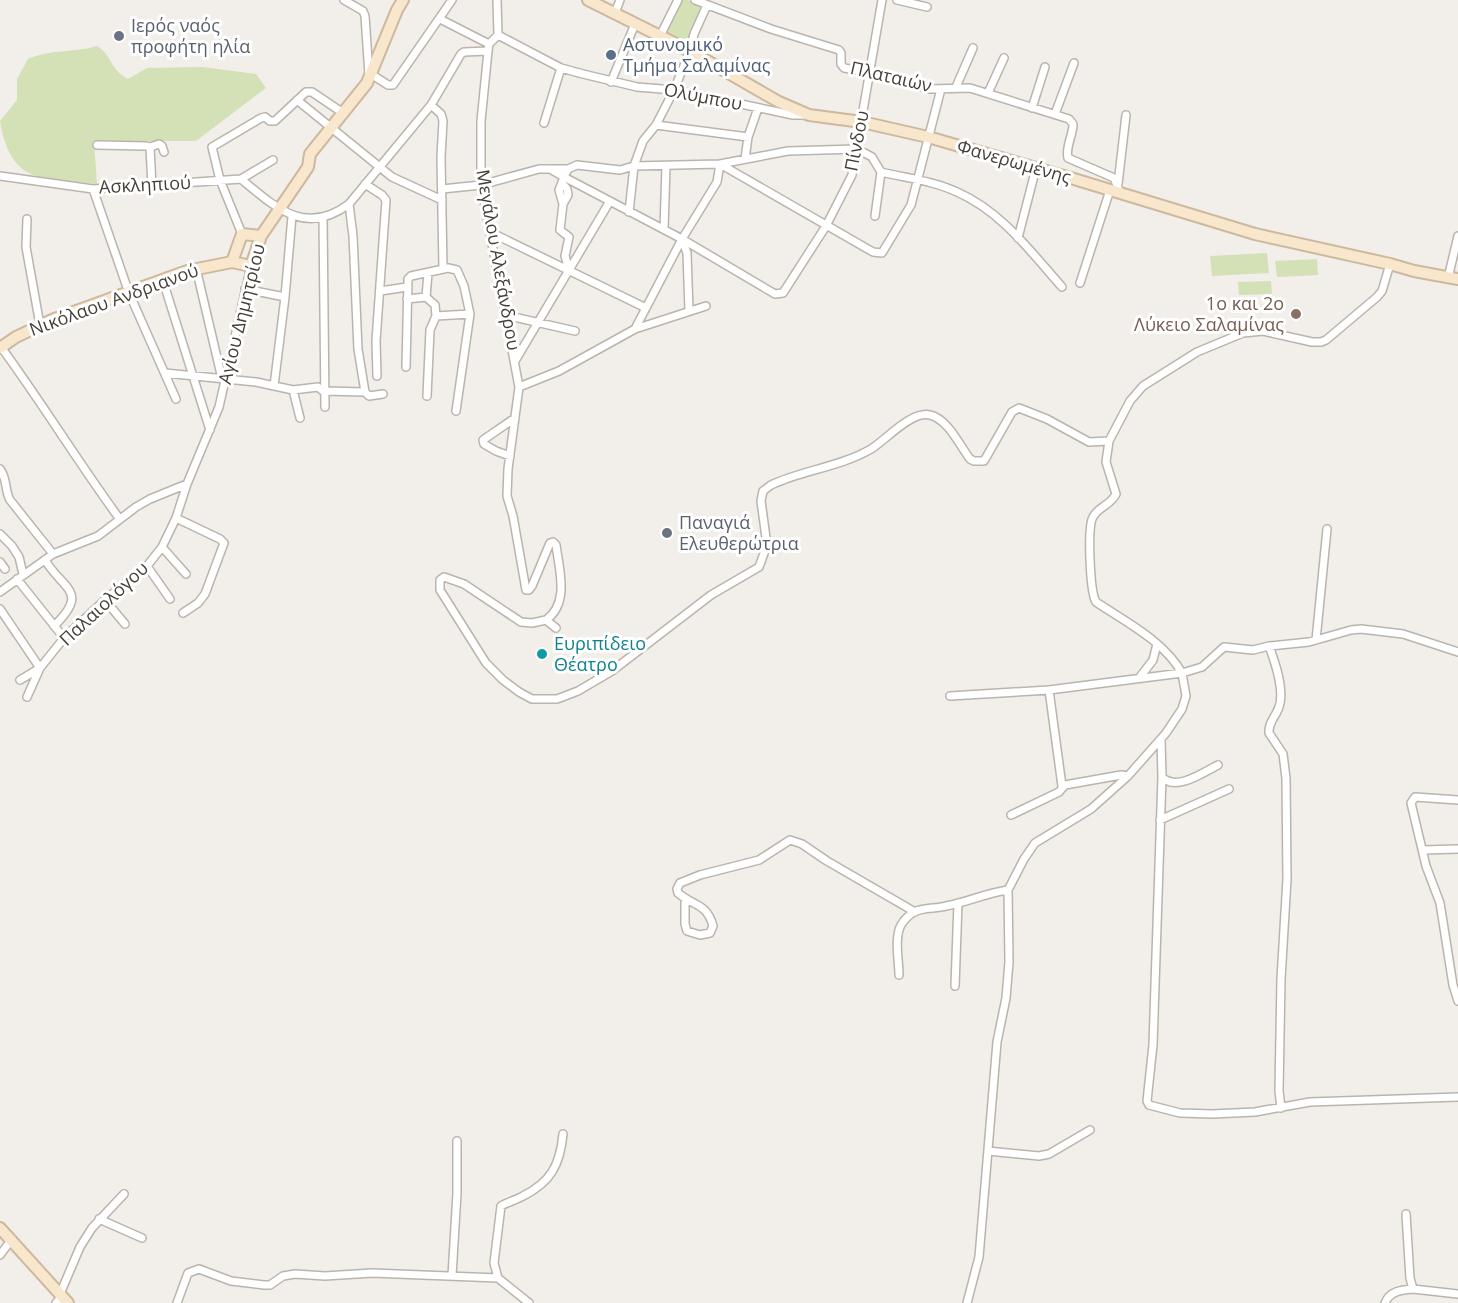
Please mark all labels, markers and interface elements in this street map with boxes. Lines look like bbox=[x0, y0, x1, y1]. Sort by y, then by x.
place label: Ιερός ναός προφήτη ηλία bbox=[131, 13, 250, 58]
marker: Ιερός ναός προφήτη ηλία bbox=[112, 29, 126, 43]
place label: Αστυνομικό Τμήμα Σαλαμίνας bbox=[623, 32, 771, 77]
marker: Αστυνομικό Τμήμα Σαλαμίνας bbox=[604, 48, 618, 62]
street label: Πλαταιών bbox=[848, 55, 935, 97]
street label: Ολύμπου bbox=[662, 77, 744, 115]
street label: Πίνδου bbox=[838, 108, 874, 173]
street label: Φανερωμένης bbox=[954, 133, 1074, 189]
street label: Μεγάλου Αλεξάνδρου bbox=[471, 167, 527, 352]
street label: Ασκληπιού bbox=[98, 170, 192, 198]
street label: Αγίου Δημητρίου bbox=[212, 241, 270, 387]
street label: Νικόλαου Ανδριανού bbox=[26, 257, 202, 341]
place label: 1ο και 2ο Λύκειο Σαλαμίνας bbox=[1134, 291, 1284, 336]
marker: 1ο και 2ο Λύκειο Σαλαμίνας bbox=[1289, 307, 1303, 321]
place label: Παναγιά Ελευθερώτρια bbox=[679, 510, 799, 555]
marker: Παναγιά Ελευθερώτρια bbox=[660, 526, 674, 540]
street label: Παλαιολόγου bbox=[54, 556, 153, 651]
place label: Ευριπίδειο Θέατρο bbox=[554, 631, 646, 676]
marker: Ευριπίδειο Θέατρο bbox=[535, 647, 549, 661]

